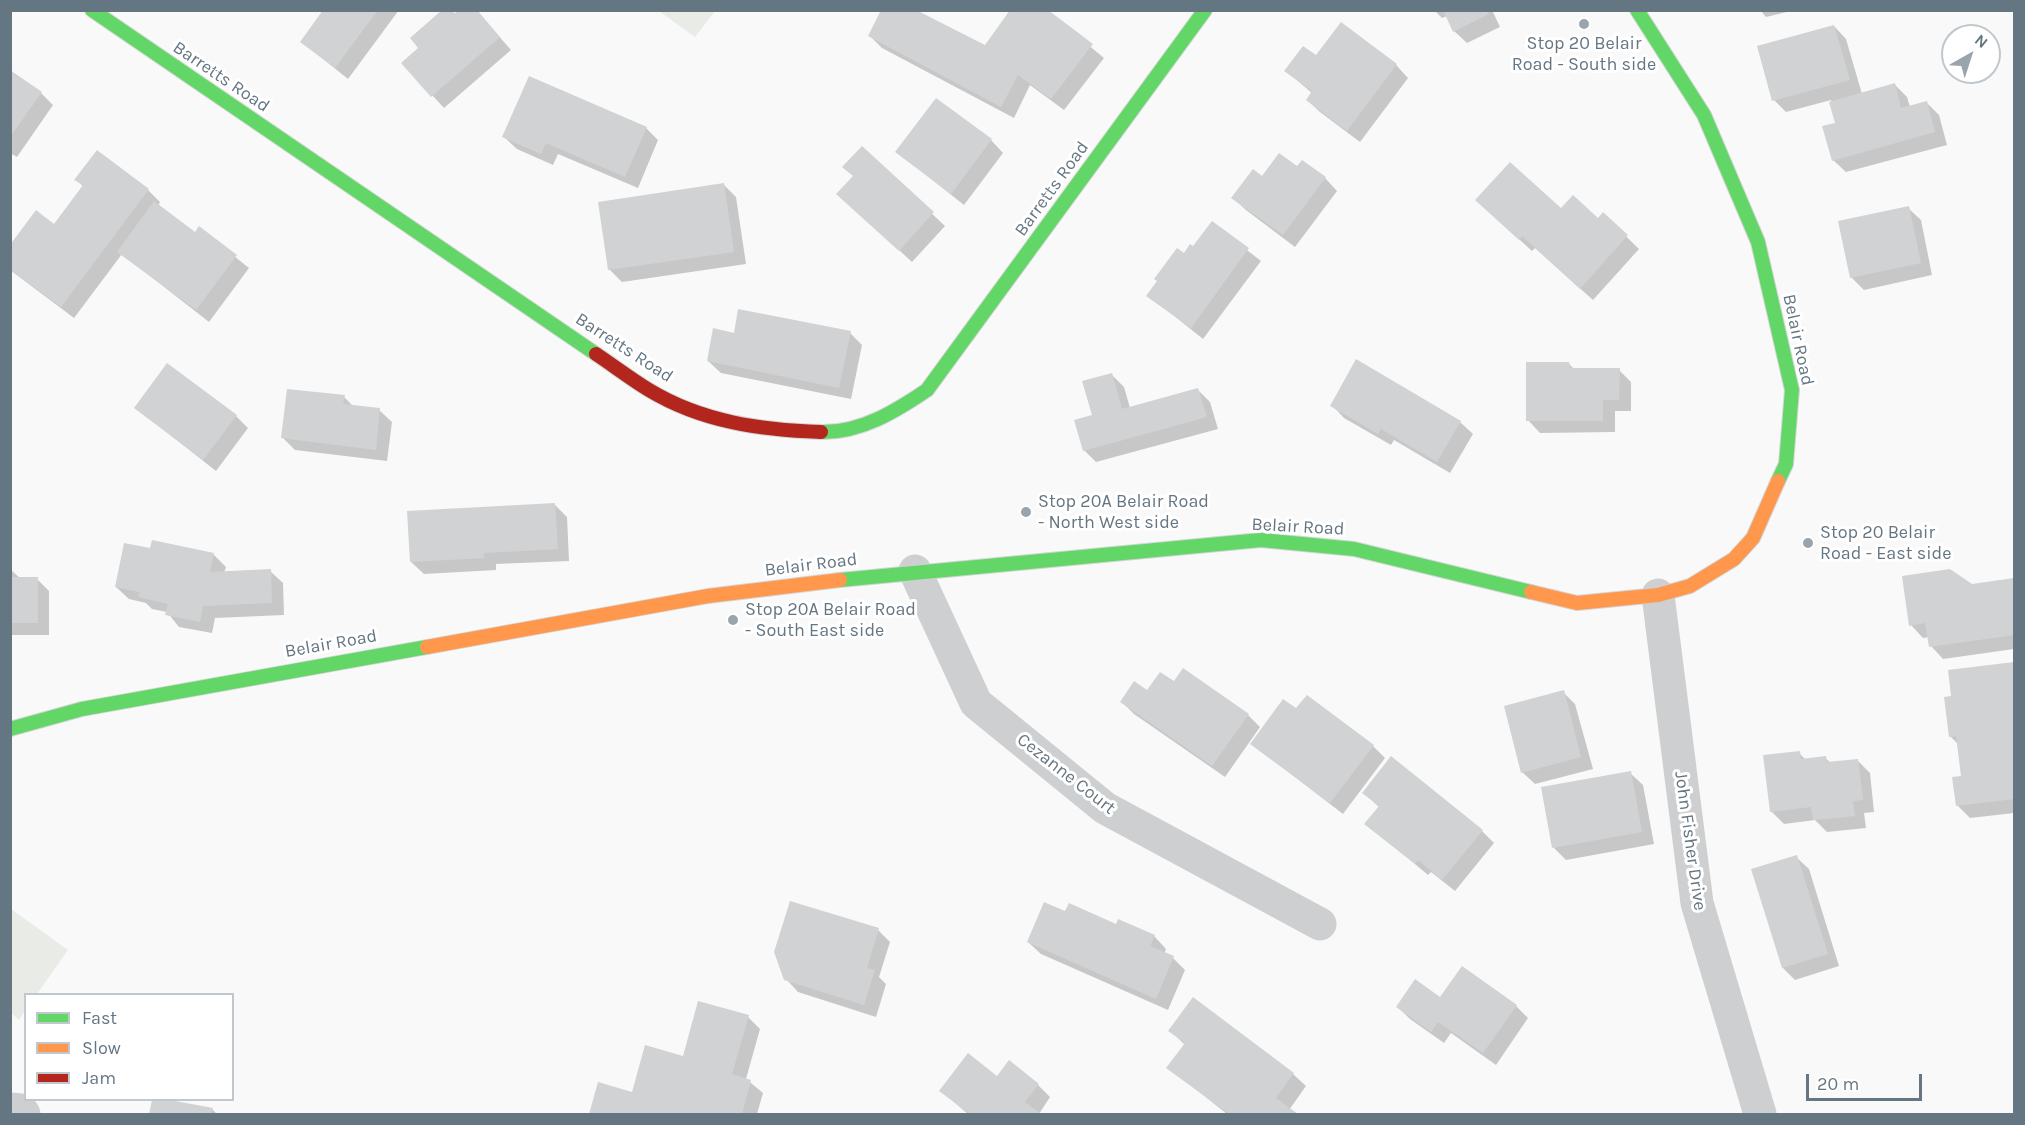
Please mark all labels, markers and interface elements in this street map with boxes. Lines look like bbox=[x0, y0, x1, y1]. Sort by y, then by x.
marker: Stop 20 Belair Road - South side bbox=[1577, 17, 1591, 31]
north arrow bbox=[1941, 24, 2001, 84]
text: N bbox=[1971, 30, 1992, 52]
place label: Stop 20 Belair Road - South side bbox=[1512, 33, 1656, 76]
street label: Barretts Road bbox=[169, 37, 273, 117]
street label: Barretts Road bbox=[1010, 137, 1094, 241]
street label: Belair Road bbox=[1778, 292, 1818, 388]
street label: Barretts Road bbox=[571, 308, 677, 388]
place label: Stop 20A Belair Road - North West side bbox=[1038, 491, 1209, 534]
marker: Stop 20A Belair Road - North West side bbox=[1019, 505, 1033, 519]
street label: Belair Road bbox=[1251, 514, 1345, 540]
place label: Stop 20 Belair Road - East side bbox=[1820, 522, 1952, 564]
marker: Stop 20 Belair Road - East side bbox=[1801, 536, 1815, 550]
street label: Belair Road bbox=[764, 549, 858, 581]
place label: Stop 20A Belair Road - South East side bbox=[745, 599, 916, 642]
marker: Stop 20A Belair Road - South East side bbox=[726, 613, 740, 627]
street label: Belair Road bbox=[283, 625, 379, 663]
street label: Cezanne Court bbox=[1012, 729, 1120, 819]
street label: John Fisher Drive bbox=[1670, 770, 1710, 912]
legend bbox=[24, 993, 234, 1101]
text: Fast bbox=[82, 1007, 117, 1029]
text: Slow bbox=[82, 1037, 121, 1059]
scale bar bbox=[1809, 1062, 1924, 1100]
text: Jam bbox=[82, 1067, 116, 1089]
text: 20 m bbox=[1817, 1073, 1859, 1095]

